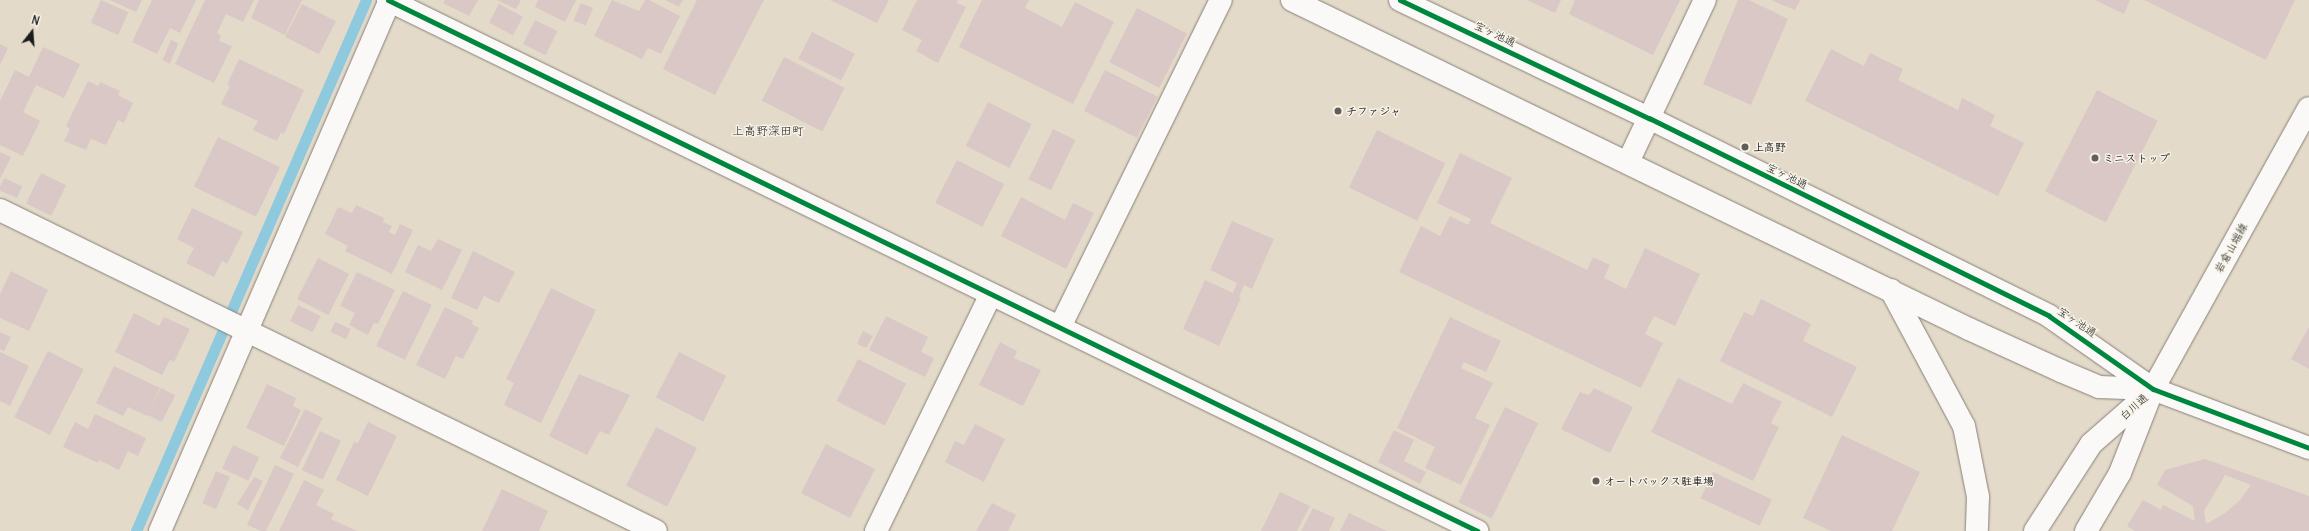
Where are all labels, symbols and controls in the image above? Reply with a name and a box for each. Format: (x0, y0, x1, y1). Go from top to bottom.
north arrow (12, 12, 52, 52)
text: N (30, 13, 41, 28)
street label: 宝ヶ池通 (1472, 19, 1518, 49)
place label: チファジャ (1346, 104, 1401, 118)
marker: チファジャ (1333, 106, 1343, 116)
district label: 上高野深田町 (732, 124, 804, 138)
place label: 上高野 (1753, 140, 1786, 154)
marker: 上高野 (1740, 142, 1750, 152)
place label: ミニストップ (2103, 151, 2169, 165)
marker: ミニストップ (2090, 153, 2100, 163)
street label: 宝ヶ池通 (1764, 160, 1810, 192)
street label: 岩倉山端線 (2212, 221, 2250, 275)
street label: 宝ヶ池通 (2055, 304, 2099, 340)
street label: 白川通 (2117, 391, 2151, 423)
place label: オートバックス駐車場 (1604, 474, 1714, 488)
marker: オートバックス駐車場 (1591, 476, 1601, 486)

